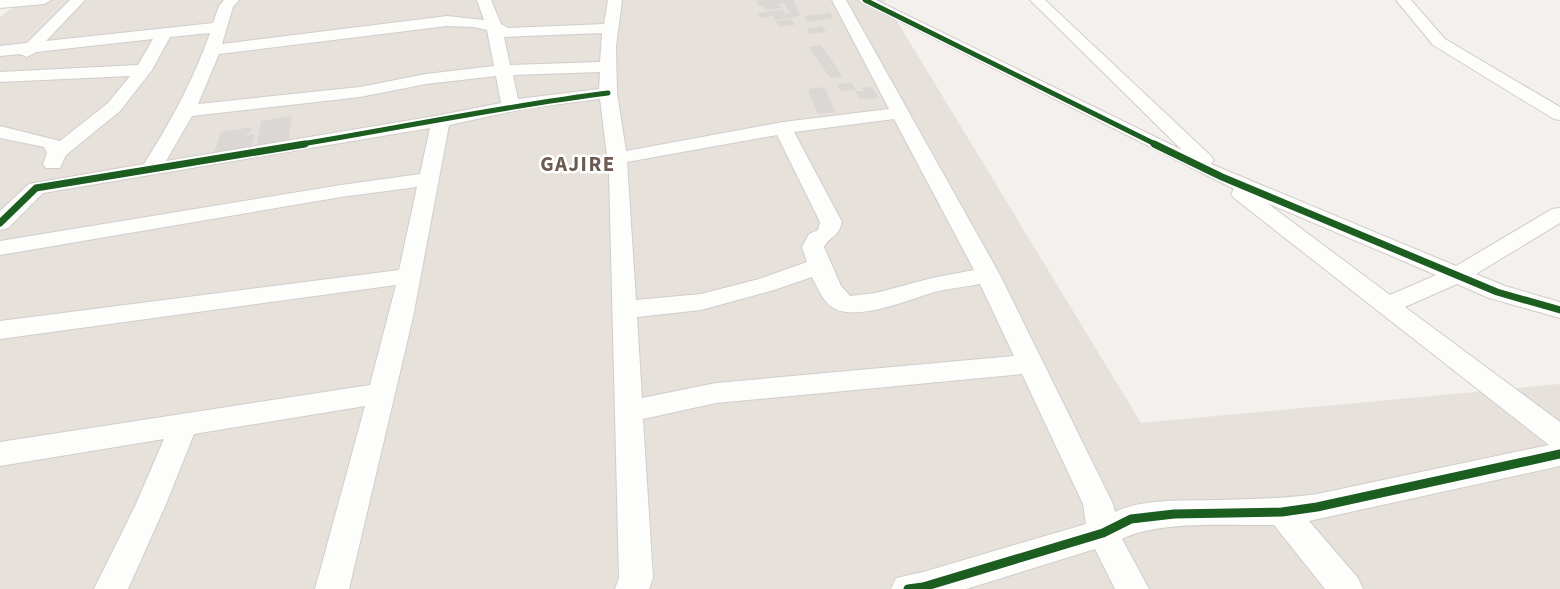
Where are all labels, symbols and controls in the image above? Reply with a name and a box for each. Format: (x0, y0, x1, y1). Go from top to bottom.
district label: GAJIRE (540, 149, 616, 179)

